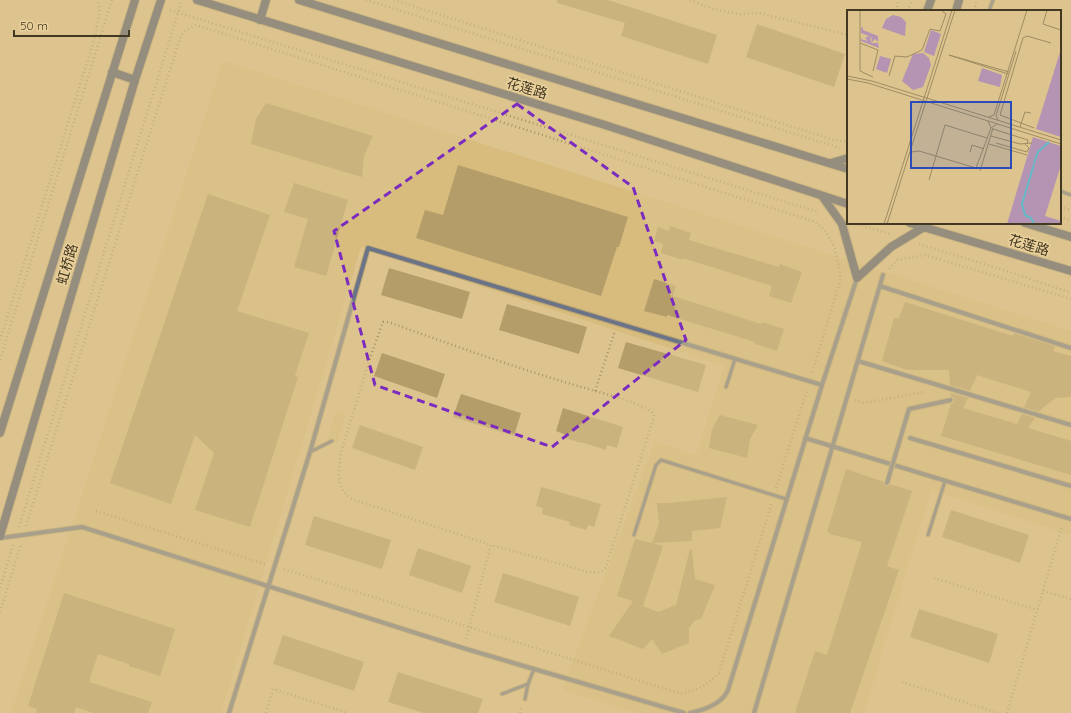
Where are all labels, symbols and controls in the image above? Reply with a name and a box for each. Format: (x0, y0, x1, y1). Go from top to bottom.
inset map (847, 10, 1061, 224)
scale bar (14, 12, 129, 38)
text: 50 m (20, 18, 48, 33)
street label: 花莲路 (504, 73, 550, 103)
street label: 花莲路 (1006, 230, 1052, 260)
street label: 虹桥路 (53, 241, 81, 287)

